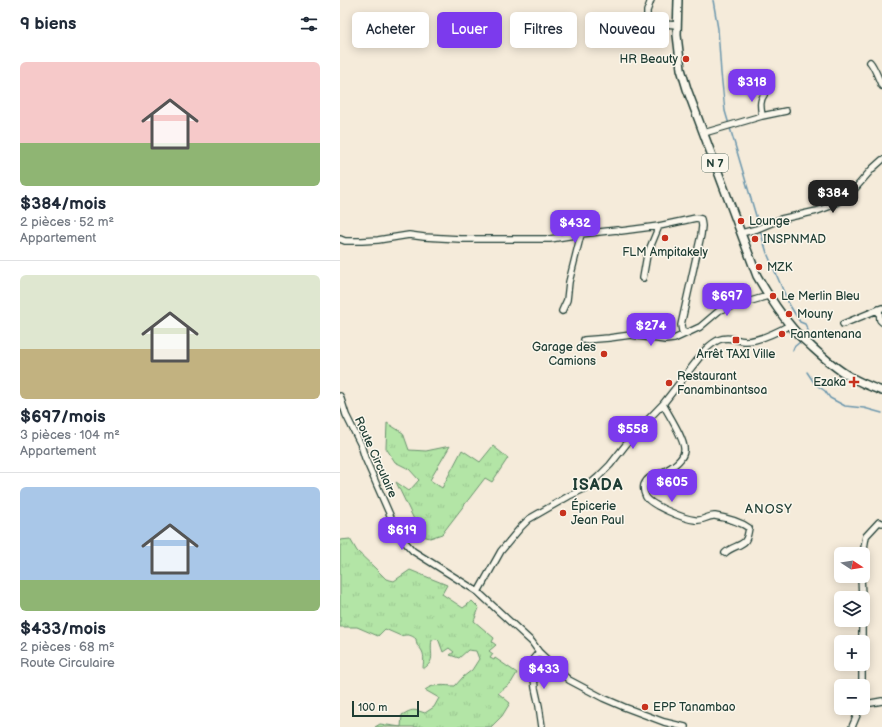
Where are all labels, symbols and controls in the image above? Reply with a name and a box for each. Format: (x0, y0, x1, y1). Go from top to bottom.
chip: Acheter (352, 12, 429, 48)
chip: Louer (437, 12, 502, 48)
chip: Filtres (510, 12, 577, 48)
chip: Nouveau (585, 12, 669, 48)
icon: filters (298, 13, 320, 35)
text: 9 biens (20, 14, 76, 34)
place label: HR Beauty (620, 52, 679, 67)
marker: HR Beauty (681, 54, 691, 64)
pin: $318 (728, 69, 776, 103)
text: $318 (737, 74, 767, 90)
icon: home (134, 88, 206, 160)
road number: N 7 (702, 154, 728, 172)
pin: $384 (809, 180, 857, 214)
text: $384 (817, 185, 849, 201)
text: $384/mois (20, 194, 106, 214)
pin: $432 (551, 210, 599, 244)
text: 2 pièces · 52 m² (20, 214, 114, 230)
place label: Lounge (749, 214, 790, 229)
text: $432 (559, 215, 591, 231)
marker: Lounge (736, 216, 746, 226)
text: Appartement (20, 230, 96, 246)
place label: INSPNMAD (763, 232, 826, 247)
marker: FLM Ampitakely (660, 233, 670, 243)
marker: INSPNMAD (750, 234, 760, 244)
place label: FLM Ampitakely (622, 245, 708, 260)
place label: MZK (767, 260, 793, 275)
marker: MZK (754, 262, 764, 272)
pin: $697 (703, 283, 751, 317)
text: $697 (711, 288, 743, 304)
place label: Le Merlin Bleu (781, 289, 860, 304)
marker: Le Merlin Bleu (768, 291, 778, 301)
icon: home (134, 301, 206, 373)
place label: Mouny (797, 307, 834, 322)
marker: Mouny (784, 309, 794, 319)
pin: $274 (627, 313, 675, 347)
text: $274 (636, 318, 666, 334)
place label: Fanantenana (790, 327, 862, 342)
marker: Fanantenana (777, 329, 787, 339)
marker: Arrêt TAXI Ville (731, 335, 741, 345)
place label: Garage des Camions (532, 340, 596, 369)
place label: Arrêt TAXI Ville (697, 347, 775, 362)
marker: Garage des Camions (599, 349, 609, 359)
place label: Restaurant Fanambinantsoa (677, 369, 767, 398)
place label: Ezaka (813, 375, 846, 390)
marker: Ezaka (849, 377, 859, 387)
marker: Restaurant Fanambinantsoa (664, 378, 674, 388)
text: $697/mois (20, 407, 106, 427)
street label: Route Circulaire (351, 414, 400, 500)
pin: $558 (609, 416, 657, 450)
text: $558 (617, 421, 649, 437)
text: 3 pièces · 104 m² (20, 427, 120, 443)
text: Appartement (20, 443, 96, 459)
pin: $605 (648, 469, 696, 503)
text: $605 (656, 474, 688, 490)
district label: ISADA (573, 476, 623, 495)
place label: Épicerie Jean Paul (571, 498, 624, 528)
district label: ANOSY (745, 501, 793, 517)
marker: Épicerie Jean Paul (558, 508, 568, 518)
icon: home (134, 513, 206, 585)
pin: $619 (378, 517, 426, 551)
text: $619 (387, 522, 417, 538)
north arrow (834, 547, 870, 583)
map controls (834, 547, 870, 715)
button: layers (834, 591, 870, 627)
text: $433/mois (20, 619, 106, 639)
button: + (834, 635, 870, 671)
text: 2 pièces · 68 m² (20, 639, 115, 655)
text: Route Circulaire (20, 655, 115, 671)
pin: $433 (520, 656, 568, 690)
text: $433 (528, 661, 560, 677)
button: − (834, 679, 870, 715)
scale bar (352, 699, 419, 718)
place label: EPP Tanambao (653, 700, 736, 715)
text: 100 m (358, 701, 387, 714)
marker: EPP Tanambao (640, 702, 650, 712)

